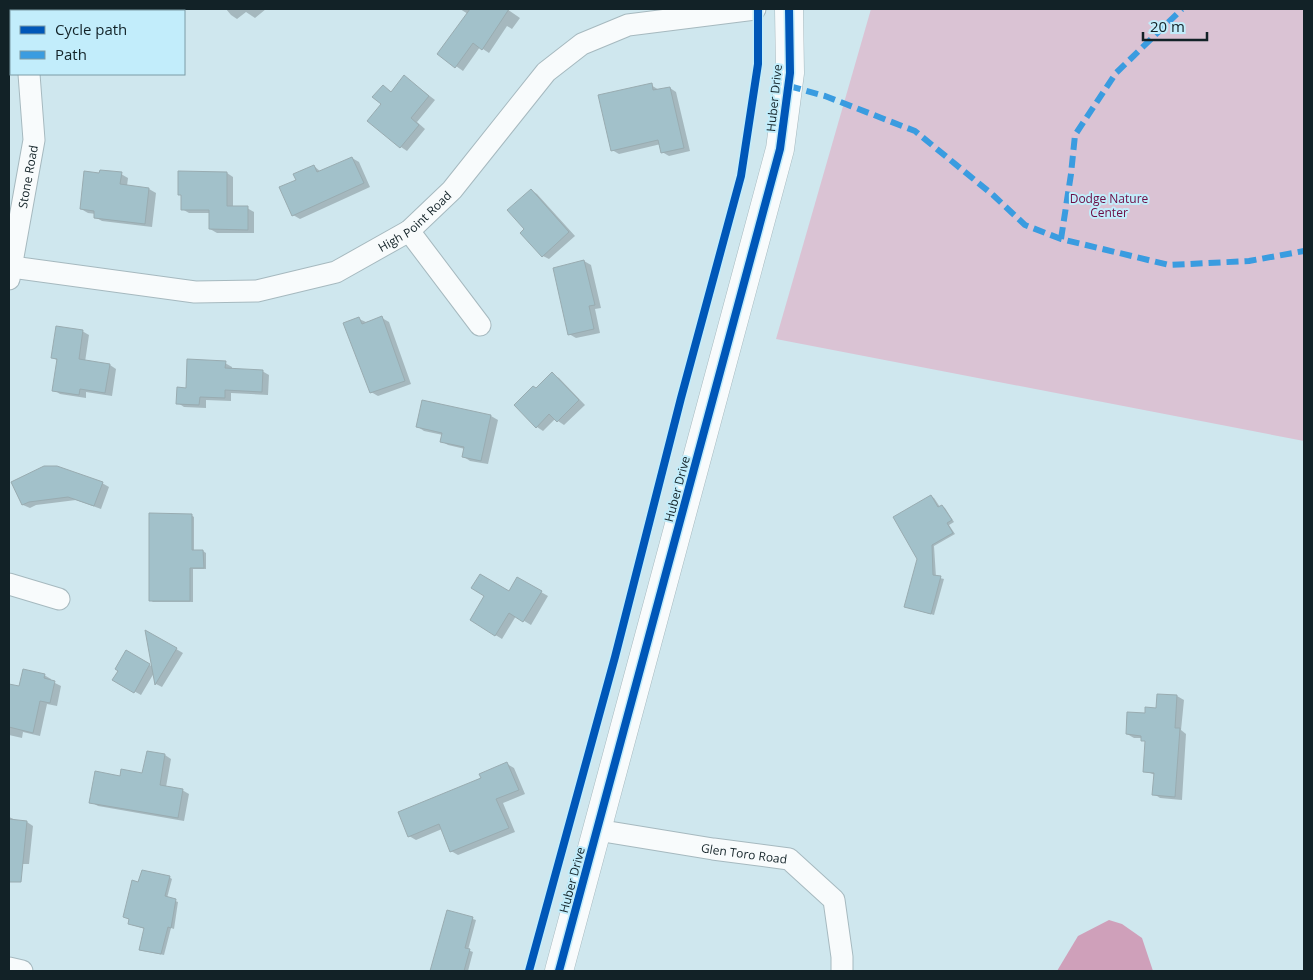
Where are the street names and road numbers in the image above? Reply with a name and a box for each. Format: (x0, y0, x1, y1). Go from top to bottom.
street label: Huber Drive (762, 63, 786, 133)
street label: Stone Road (13, 144, 41, 210)
street label: High Point Road (375, 187, 455, 255)
street label: Huber Drive (660, 454, 694, 524)
street label: Glen Toro Road (700, 839, 788, 867)
street label: Huber Drive (555, 845, 589, 915)

